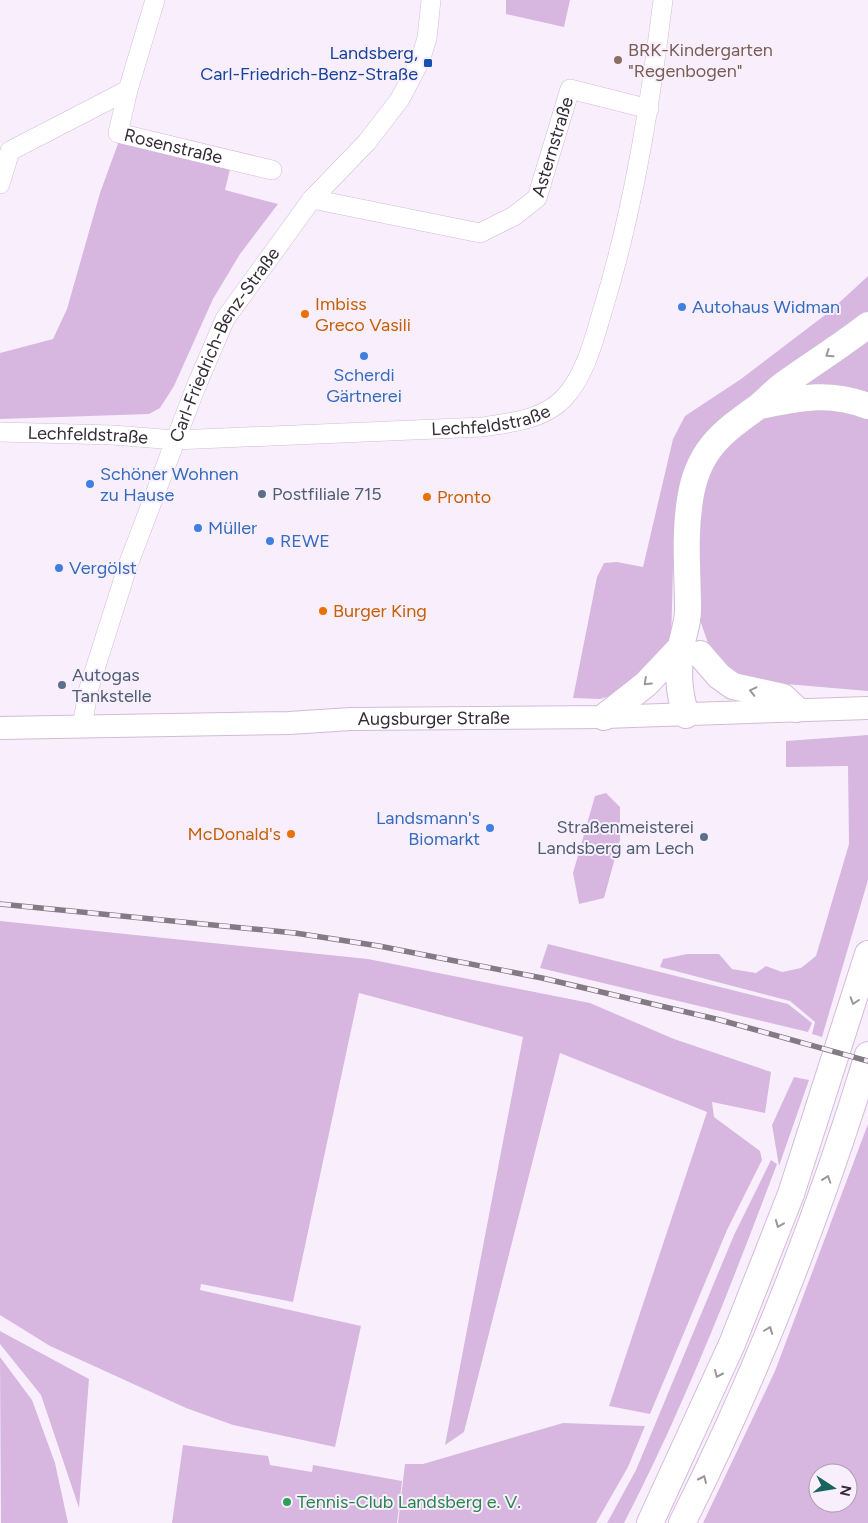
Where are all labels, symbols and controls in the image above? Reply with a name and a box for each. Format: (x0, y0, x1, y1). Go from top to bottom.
place label: BRK-Kindergarten "Regenbogen" (628, 39, 773, 82)
place label: Landsberg, Carl-Friedrich-Benz-Straße (200, 42, 418, 85)
marker: BRK-Kindergarten "Regenbogen" (612, 54, 624, 66)
marker: Landsberg, Carl-Friedrich-Benz-Straße (422, 57, 434, 69)
street label: Asternstraße (527, 94, 578, 200)
street label: Rosenstraße (122, 124, 225, 169)
street label: Carl-Friedrich-Benz-Straße (165, 243, 284, 445)
place label: Imbiss Greco Vasili (315, 293, 411, 336)
place label: Autohaus Widman (692, 296, 840, 318)
marker: Autohaus Widman (676, 301, 688, 313)
marker: Imbiss Greco Vasili (299, 308, 311, 320)
one-way arrow (825, 348, 835, 357)
marker: Scherdi Gärtnerei (358, 350, 370, 362)
place label: Scherdi Gärtnerei (326, 364, 402, 407)
street label: Lechfeldstraße (431, 400, 554, 440)
street label: Lechfeldstraße (27, 422, 149, 449)
place label: Schöner Wohnen zu Hause (100, 463, 239, 506)
marker: Schöner Wohnen zu Hause (84, 478, 96, 490)
place label: Postfiliale 715 (272, 483, 382, 505)
place label: Pronto (437, 486, 491, 508)
marker: Postfiliale 715 (256, 488, 268, 500)
marker: Pronto (421, 491, 433, 503)
place label: Müller (208, 517, 257, 539)
marker: Müller (192, 522, 204, 534)
place label: REWE (280, 530, 330, 552)
marker: REWE (264, 535, 276, 547)
place label: Vergölst (69, 557, 137, 579)
marker: Vergölst (53, 562, 65, 574)
place label: Burger King (333, 600, 427, 622)
marker: Burger King (317, 605, 329, 617)
place label: Autogas Tankstelle (72, 664, 152, 707)
one-way arrow (644, 676, 653, 685)
marker: Autogas Tankstelle (56, 679, 68, 691)
one-way arrow (749, 686, 758, 697)
street label: Augsburger Straße (358, 707, 510, 730)
place label: Landsmann's Biomarkt (376, 807, 480, 850)
place label: Straßenmeisterei Landsberg am Lech (537, 816, 694, 859)
marker: Landsmann's Biomarkt (484, 822, 496, 834)
place label: McDonald's (187, 823, 281, 845)
marker: McDonald's (285, 828, 297, 840)
marker: Straßenmeisterei Landsberg am Lech (698, 831, 710, 843)
one-way arrow (850, 996, 860, 1005)
one-way arrow (821, 1175, 831, 1183)
one-way arrow (775, 1219, 786, 1228)
one-way arrow (762, 1326, 773, 1335)
one-way arrow (714, 1369, 725, 1378)
north arrow (808, 1463, 858, 1513)
one-way arrow (696, 1475, 707, 1484)
text: N (836, 1484, 855, 1498)
place label: Tennis-Club Landsberg e. V. (297, 1491, 521, 1513)
marker: Tennis-Club Landsberg e. V. (281, 1496, 293, 1508)

